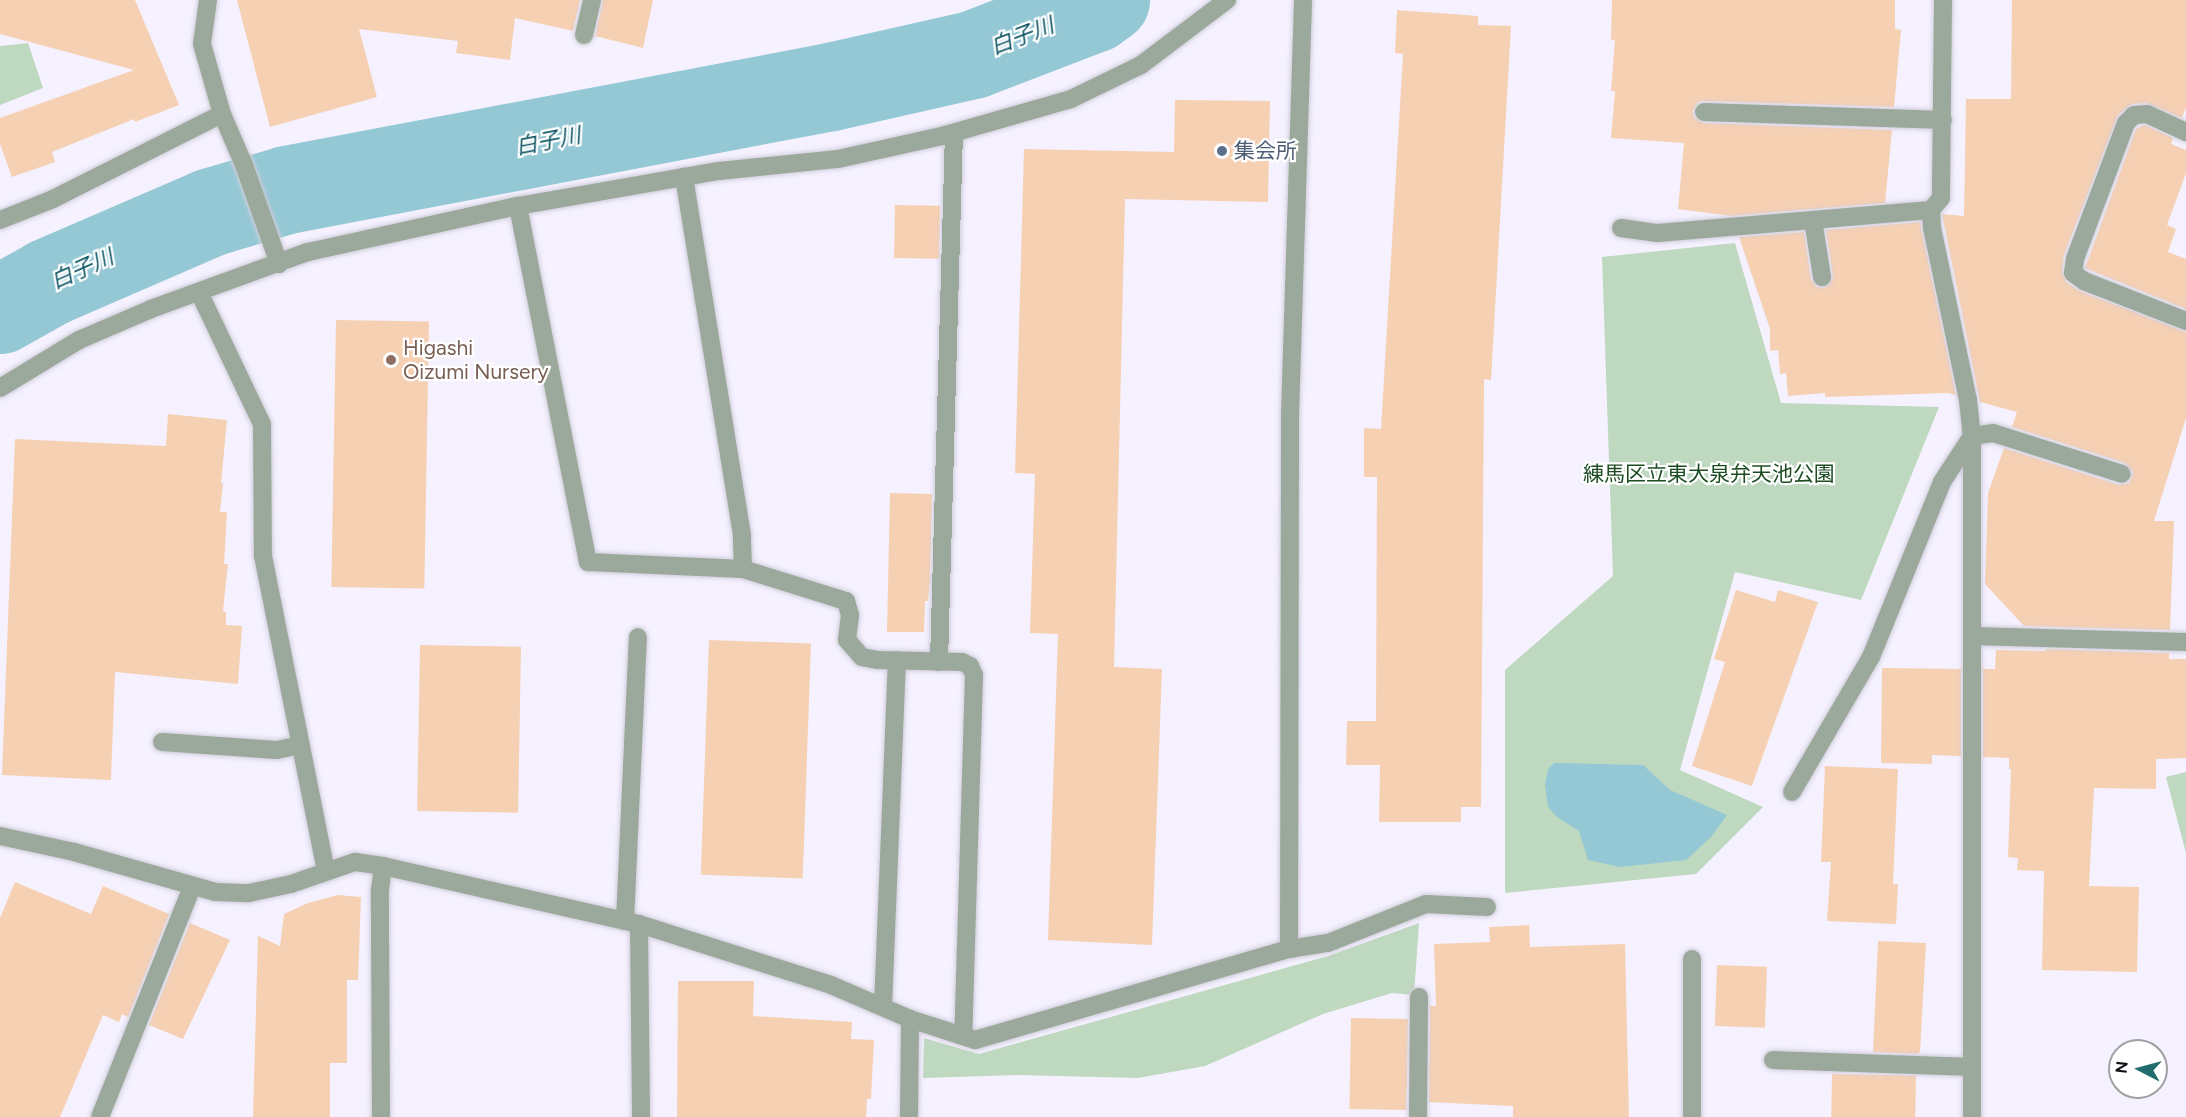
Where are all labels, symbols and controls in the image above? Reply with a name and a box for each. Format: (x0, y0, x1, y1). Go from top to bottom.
water label: 白子川 (986, 12, 1058, 60)
water label: 白子川 (513, 122, 583, 160)
place label: 集会所 (1234, 138, 1297, 164)
marker: 集会所 (1215, 144, 1229, 158)
water label: 白子川 (46, 244, 118, 294)
place label: Higashi Oizumi Nursery (403, 335, 549, 385)
marker: Higashi Oizumi Nursery (384, 353, 398, 367)
park label: 練馬区立東大泉弁天池公園 (1583, 461, 1835, 487)
north arrow (2108, 1039, 2168, 1099)
text: N (2111, 1060, 2132, 1074)

